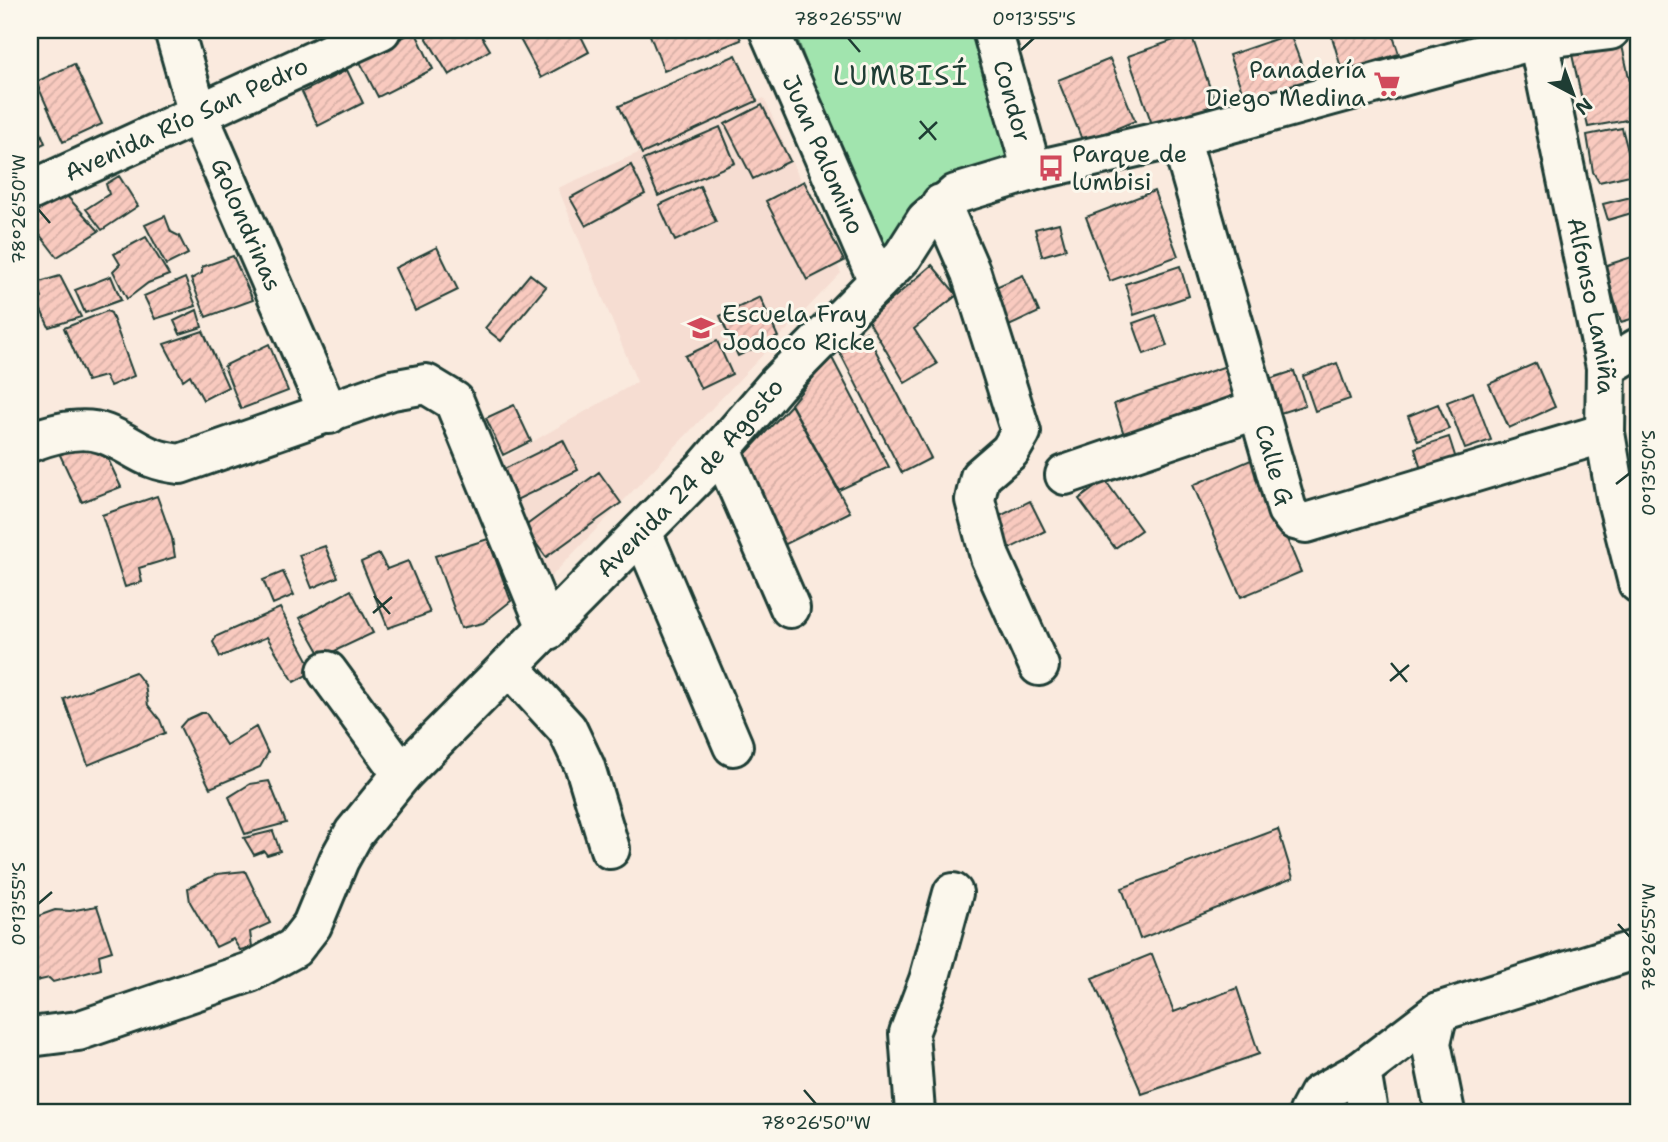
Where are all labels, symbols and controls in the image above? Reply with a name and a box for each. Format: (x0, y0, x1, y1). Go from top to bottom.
text: 78°26'55"W (794, 7, 902, 31)
text: 0°13'55"S (992, 7, 1076, 31)
street label: Avenida Río San Pedro (59, 50, 313, 189)
place label: Panadería Diego Medina (1206, 54, 1366, 114)
district label: LUMBISÍ (833, 56, 969, 94)
street label: Condor (985, 56, 1039, 146)
north arrow (1538, 60, 1608, 130)
supermarket icon: Panadería Diego Medina (1372, 69, 1402, 99)
street label: Juan Palomino (775, 70, 872, 239)
text: N (1570, 92, 1598, 121)
place label: Parque de lumbisi (1072, 138, 1187, 198)
street label: Golondrinas (203, 153, 289, 296)
bus stop icon: Parque de lumbisi (1036, 153, 1066, 183)
text: 78°26'50"W (7, 154, 31, 264)
street label: Alfonso Lamiña (1559, 215, 1622, 395)
place label: Escuela Fray Jodoco Ricke (722, 298, 876, 358)
school or university icon: Escuela Fray Jodoco Ricke (686, 313, 716, 343)
street label: Avenida 24 de Agosto (589, 372, 791, 585)
street label: Calle G (1247, 420, 1301, 509)
text: 0°13'50"S (1637, 430, 1661, 516)
text: 0°13'55"S (7, 862, 31, 946)
text: 78°26'55"W (1637, 883, 1661, 991)
text: 78°26'50"W (761, 1111, 871, 1135)

